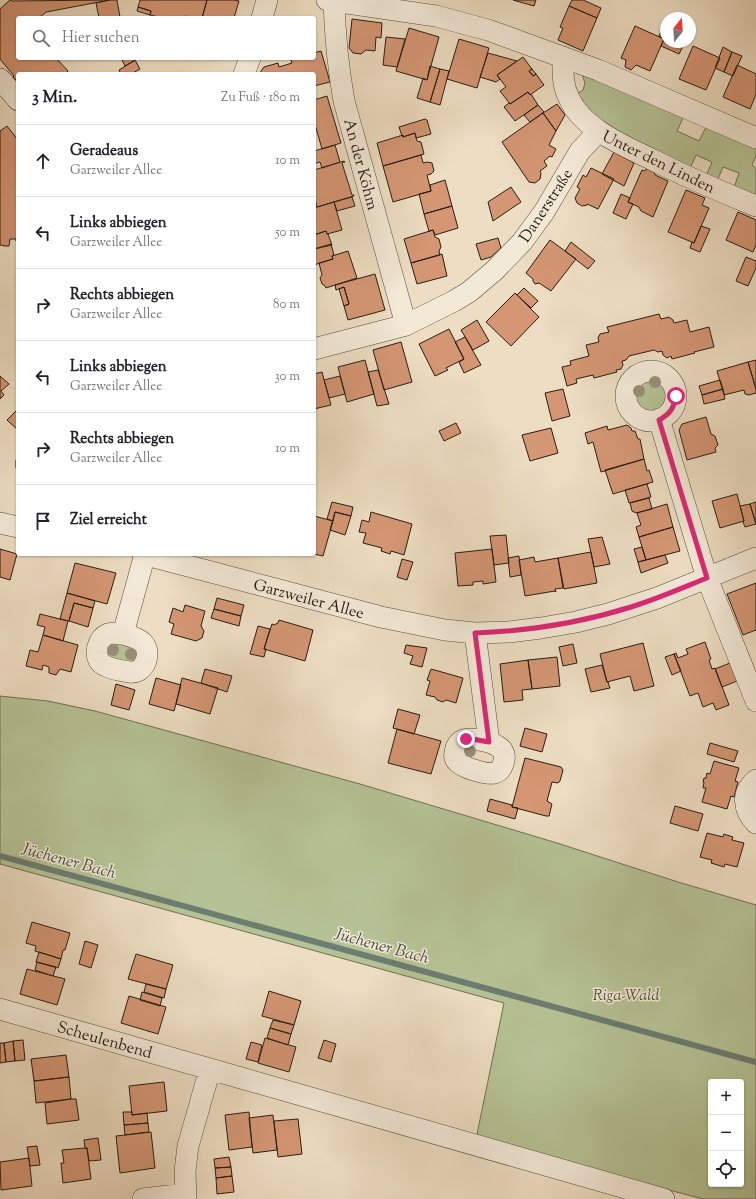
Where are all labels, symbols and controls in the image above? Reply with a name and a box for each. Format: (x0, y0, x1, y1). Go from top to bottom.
north arrow (660, 12, 696, 48)
search box (16, 16, 316, 60)
icon: search (30, 27, 52, 49)
text: Hier suchen (62, 28, 140, 49)
text: 3 Min. (32, 86, 77, 110)
text: Zu Fuß · 180 m (221, 89, 300, 107)
street label: An der Köhm (336, 116, 383, 213)
street label: Unter den Linden (598, 126, 719, 201)
text: Geradeaus (70, 141, 138, 162)
icon: ahead (32, 150, 54, 172)
text: 10 m (275, 152, 300, 170)
text: Garzweiler Allee (70, 162, 162, 180)
street label: Danerstraße (515, 165, 580, 248)
text: Links abbiegen (70, 213, 167, 234)
icon: left (32, 222, 54, 244)
text: 50 m (275, 224, 300, 242)
text: Garzweiler Allee (70, 234, 162, 252)
text: Rechts abbiegen (70, 285, 174, 306)
icon: right (32, 294, 54, 316)
text: 80 m (273, 296, 300, 314)
text: Garzweiler Allee (70, 306, 162, 324)
text: Links abbiegen (70, 357, 167, 378)
icon: left (32, 366, 54, 388)
text: 30 m (274, 368, 300, 386)
text: Garzweiler Allee (70, 378, 162, 396)
route start (667, 387, 685, 405)
text: Rechts abbiegen (70, 429, 174, 450)
icon: right (32, 438, 54, 460)
text: 10 m (275, 440, 300, 458)
text: Garzweiler Allee (70, 450, 162, 468)
icon: arrive (32, 510, 54, 532)
text: Ziel erreicht (70, 510, 147, 531)
street label: Garzweiler Allee (250, 575, 366, 626)
route end (457, 730, 475, 748)
water label: Jüchener Bach (18, 838, 119, 886)
water label: Jüchener Bach (331, 923, 432, 971)
park label: Riga-Wald (593, 985, 659, 1008)
street label: Scheulenbend (54, 1017, 155, 1066)
map controls (708, 1079, 744, 1187)
button: + (708, 1079, 744, 1115)
button: − (708, 1115, 744, 1151)
button: locate (708, 1151, 744, 1187)

